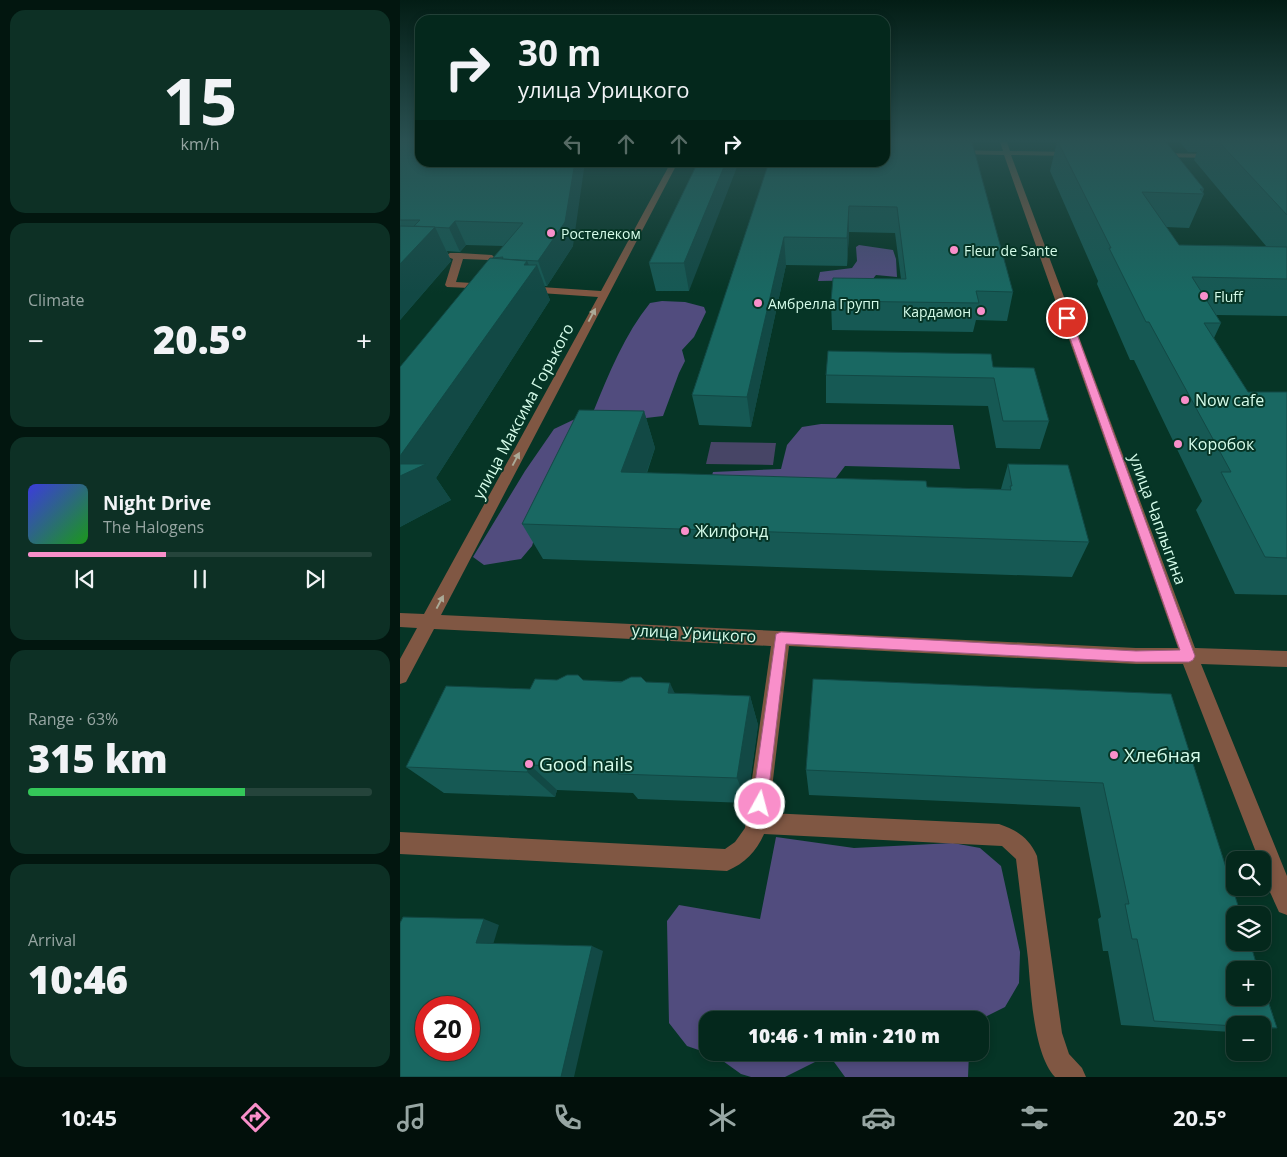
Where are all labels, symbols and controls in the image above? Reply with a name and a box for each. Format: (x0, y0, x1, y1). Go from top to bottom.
text: 30 m (518, 29, 601, 76)
icon: right (435, 35, 500, 100)
text: 15 (163, 56, 237, 144)
text: улица Урицкого (518, 74, 689, 104)
icon: left (559, 130, 587, 158)
icon: ahead (612, 130, 640, 158)
icon: ahead (665, 130, 693, 158)
icon: right (718, 130, 746, 158)
text: km/h (181, 133, 219, 155)
place label: Ростелеком (561, 224, 641, 243)
marker: Ростелеком (545, 227, 557, 239)
place label: Fleur de Sante (964, 241, 1058, 260)
marker: Fleur de Sante (948, 244, 960, 256)
place label: Fluff (1214, 287, 1244, 306)
text: Climate (28, 289, 85, 311)
marker: Fluff (1198, 290, 1210, 302)
place label: Амбрелла Групп (768, 294, 880, 313)
marker: Амбрелла Групп (752, 297, 764, 309)
pin (1046, 297, 1088, 339)
place label: Кардамон (903, 302, 971, 321)
icon: arrive (1053, 304, 1081, 332)
marker: Кардамон (975, 305, 987, 317)
one-way arrow (588, 309, 597, 322)
text: 20.5° (153, 313, 247, 365)
street label: улица Максима Горького (467, 319, 579, 503)
text: − (28, 321, 44, 359)
text: + (356, 321, 372, 359)
place label: Now cafe (1195, 389, 1264, 411)
marker: Now cafe (1179, 394, 1191, 406)
place label: Коробок (1188, 433, 1255, 455)
marker: Коробок (1172, 438, 1184, 450)
street label: улица Чаплыгина (1124, 450, 1192, 588)
one-way arrow (512, 451, 520, 466)
text: Night Drive (103, 490, 211, 516)
text: The Halogens (103, 516, 204, 538)
place label: Жилфонд (695, 520, 768, 542)
marker: Жилфонд (679, 525, 691, 537)
icon: previous (71, 565, 99, 593)
icon: pause (186, 565, 214, 593)
icon: next (301, 565, 329, 593)
one-way arrow (436, 595, 444, 609)
street label: улица Урицкого (631, 619, 757, 647)
text: Range · 63% (28, 708, 118, 730)
text: 315 km (28, 732, 168, 784)
place label: Хлебная (1124, 742, 1201, 768)
marker: Хлебная (1108, 749, 1120, 761)
place label: Good nails (539, 751, 633, 777)
marker: Good nails (523, 758, 535, 770)
position arrow (733, 777, 785, 829)
map controls (1226, 851, 1271, 1061)
button: search (1226, 851, 1271, 896)
button: layers (1226, 906, 1271, 951)
text: Arrival (28, 929, 76, 951)
text: 10:46 (28, 953, 128, 1005)
button: + (1226, 961, 1271, 1006)
speed limit sign: 20 (415, 996, 480, 1061)
button: − (1226, 1016, 1271, 1061)
text: 10:46 · 1 min · 210 m (748, 1023, 940, 1049)
icon: directions (238, 1100, 273, 1135)
icon: music (394, 1100, 429, 1135)
icon: phone (550, 1100, 585, 1135)
icon: climate (705, 1100, 740, 1135)
icon: car (861, 1100, 896, 1135)
icon: filters (1017, 1100, 1052, 1135)
text: 10:45 (60, 1102, 117, 1132)
text: 20.5° (1173, 1102, 1226, 1132)

